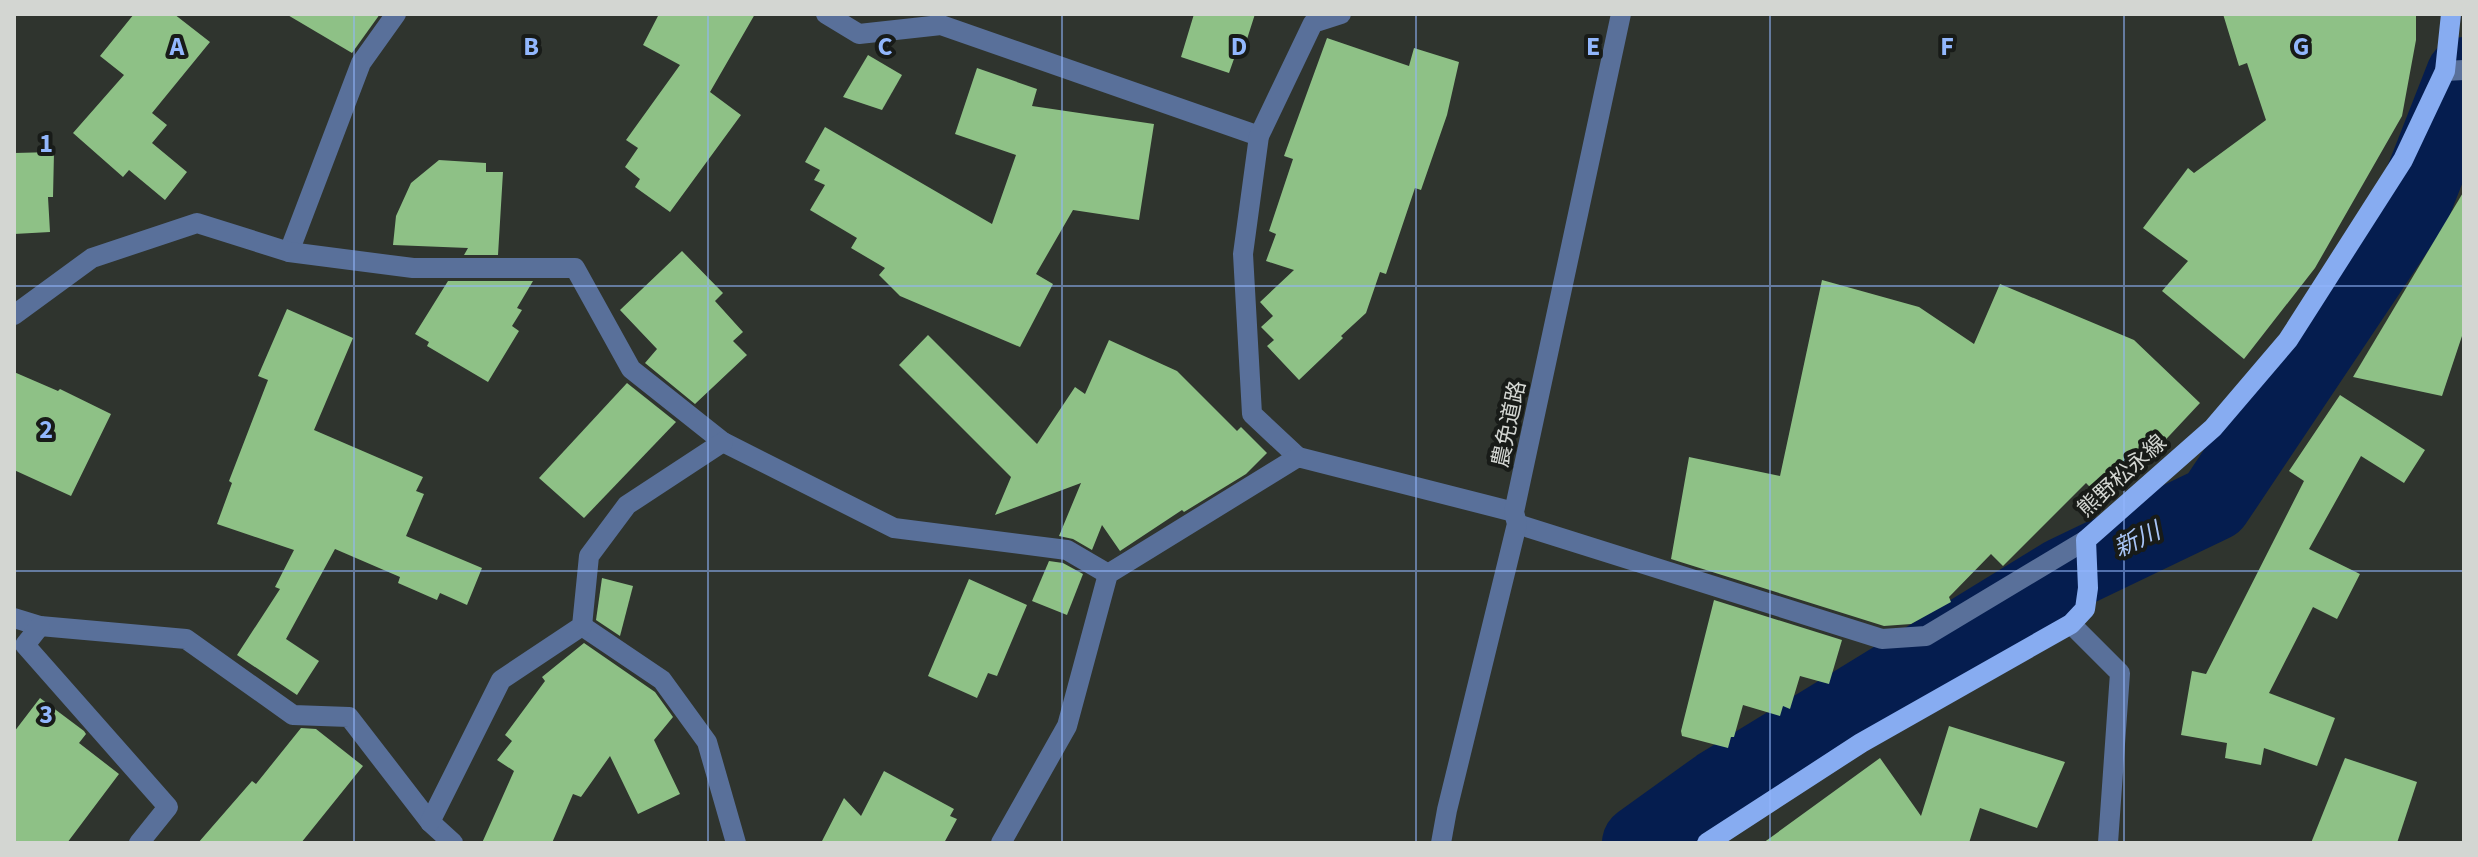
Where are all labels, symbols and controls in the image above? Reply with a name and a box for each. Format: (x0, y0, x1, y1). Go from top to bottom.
text: A (169, 28, 186, 65)
text: B (523, 28, 539, 65)
text: C (877, 28, 893, 65)
text: D (1231, 28, 1247, 65)
text: E (1586, 28, 1600, 65)
text: F (1940, 28, 1954, 65)
text: G (2293, 28, 2309, 65)
text: 1 (39, 125, 53, 162)
street label: 農免道路 (1484, 378, 1534, 470)
text: 2 (39, 411, 53, 448)
street label: 熊野松永線 (2070, 427, 2174, 525)
water label: 新川 (2108, 513, 2169, 566)
text: 3 (39, 696, 53, 733)

